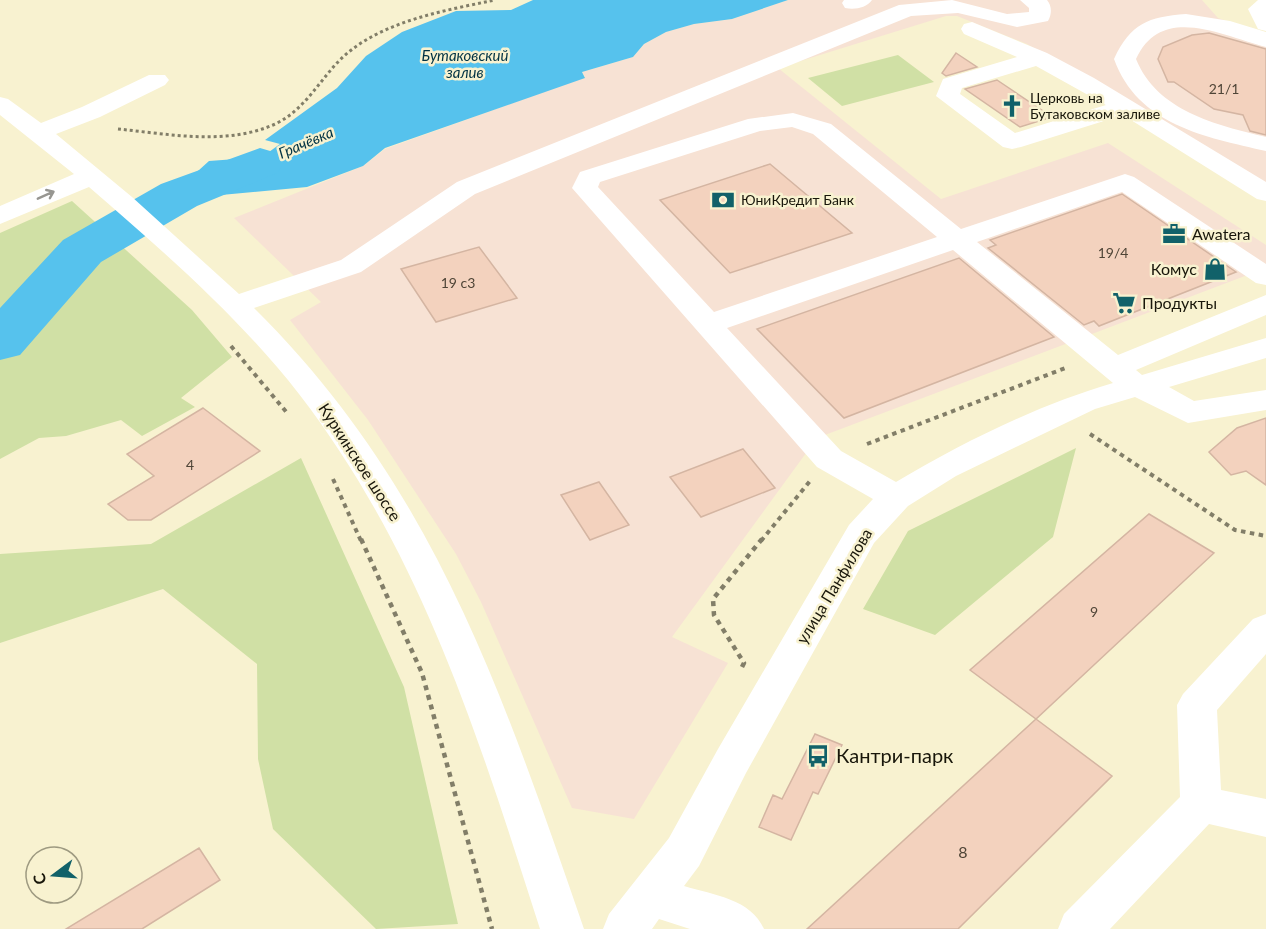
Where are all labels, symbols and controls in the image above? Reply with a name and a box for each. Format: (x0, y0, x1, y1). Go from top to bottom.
water label: Бутаковский залив (422, 46, 508, 81)
house number: 21/1 (1209, 80, 1239, 97)
place label: Церковь на Бутаковском заливе (1030, 89, 1160, 122)
church icon: Церковь на Бутаковском заливе (999, 93, 1025, 119)
water label: Грачёвка (276, 122, 336, 162)
bank icon: ЮниКредит Банк (710, 187, 736, 213)
one-way arrow (37, 189, 55, 200)
place label: ЮниКредит Банк (741, 191, 855, 208)
office icon: Awatera (1161, 221, 1187, 247)
place label: Awatera (1192, 224, 1250, 243)
house number: 19/4 (1098, 244, 1128, 261)
shop icon: Комус (1202, 256, 1228, 282)
place label: Комус (1151, 259, 1197, 278)
house number: 19 с3 (441, 274, 475, 291)
supermarket icon: Продукты (1111, 290, 1137, 316)
place label: Продукты (1142, 293, 1217, 312)
street label: Куркинское шоссе (315, 399, 406, 524)
house number: 4 (186, 456, 194, 473)
street label: улица Панфилова (792, 525, 875, 647)
house number: 9 (1090, 603, 1098, 620)
bus stop icon: Кантри-парк (805, 743, 831, 769)
place label: Кантри-парк (836, 743, 954, 767)
house number: 8 (958, 842, 968, 861)
north arrow (24, 845, 84, 905)
text: С (28, 871, 50, 887)

